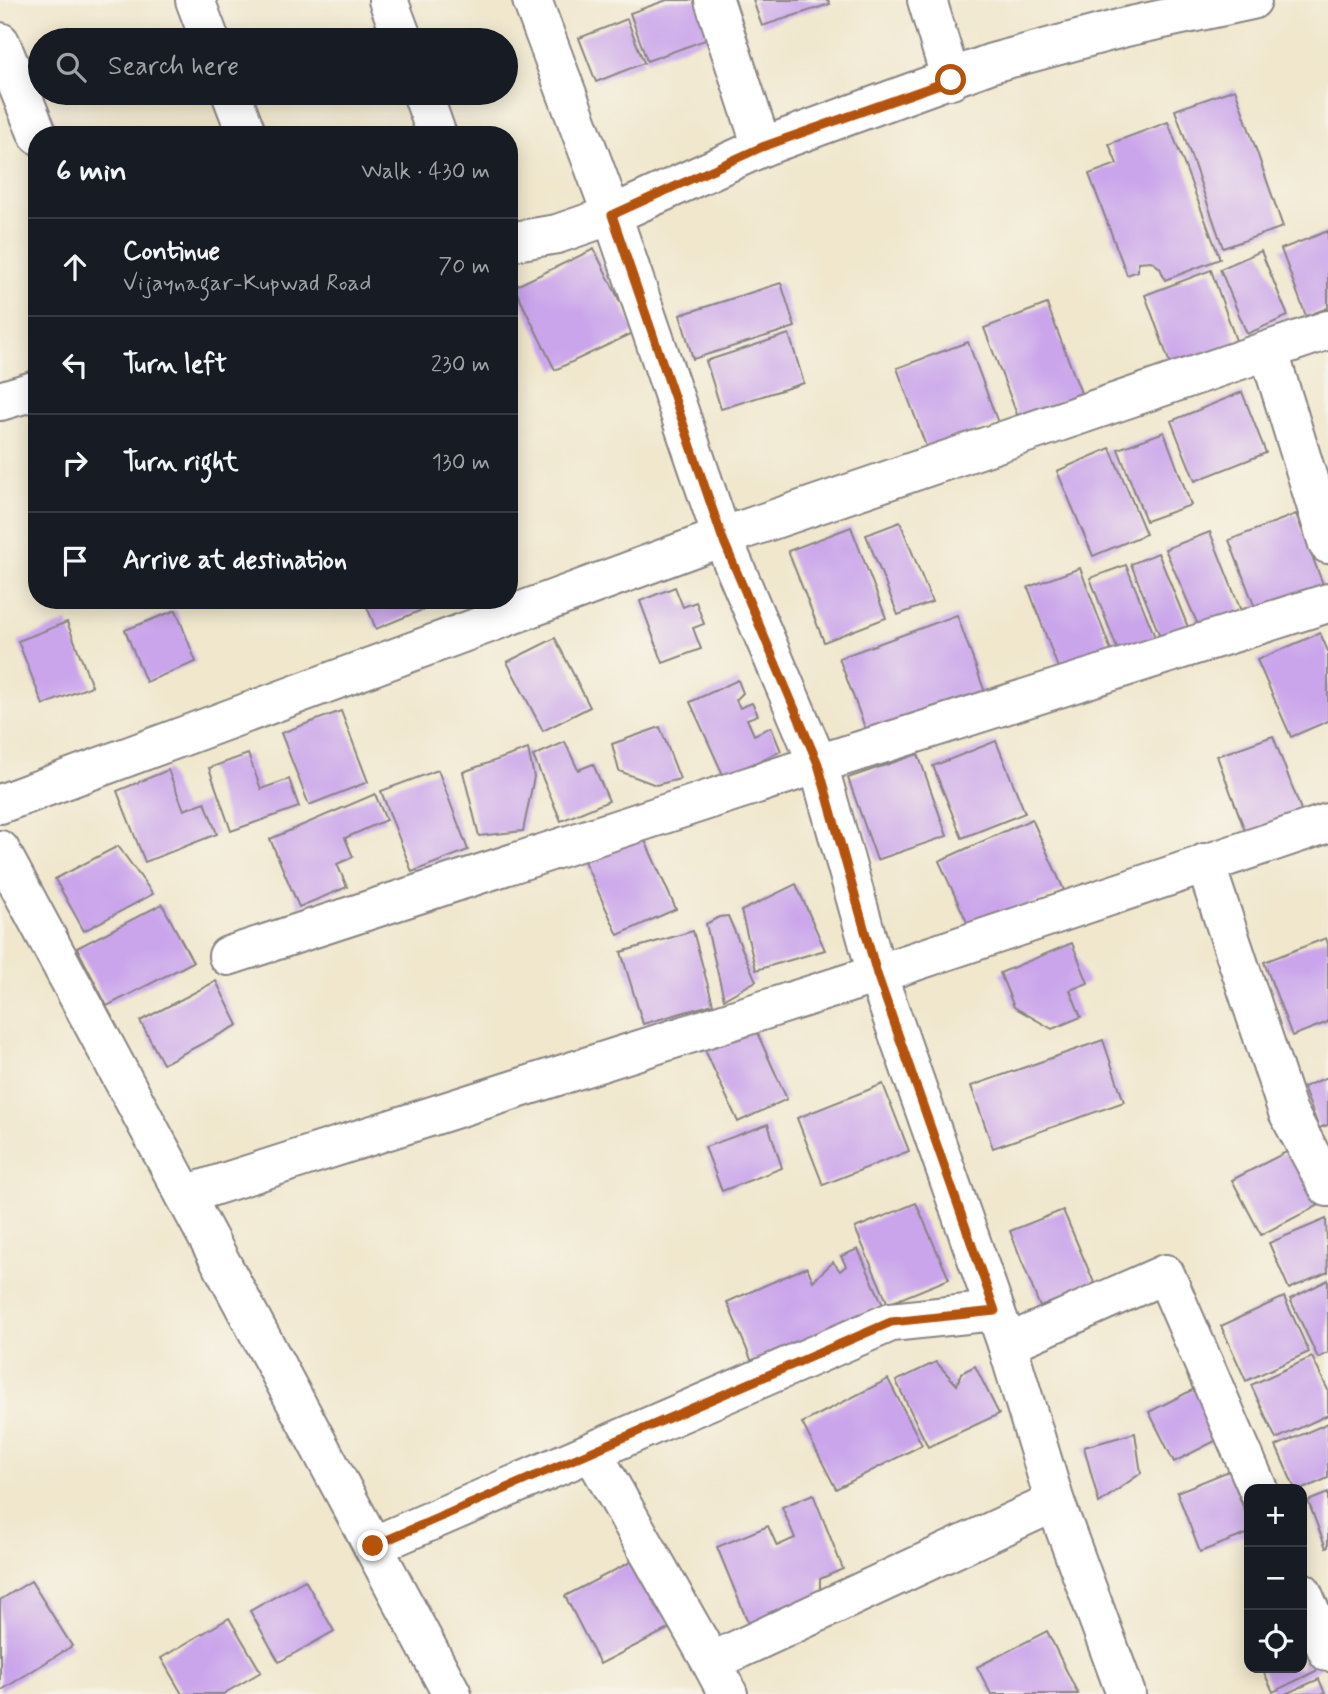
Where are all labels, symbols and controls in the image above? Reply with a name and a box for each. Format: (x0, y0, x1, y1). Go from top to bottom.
search box (28, 28, 518, 105)
icon: search (52, 48, 90, 86)
text: Search here (108, 50, 239, 84)
route start (935, 64, 966, 95)
text: 6 min (56, 152, 127, 191)
text: Walk · 430 m (361, 157, 490, 187)
text: Continue (123, 235, 220, 269)
icon: ahead (56, 248, 94, 286)
text: 70 m (438, 252, 490, 282)
text: Vijaynagar-Kupwad Road (123, 269, 371, 299)
icon: left (56, 346, 94, 384)
text: Turn left (123, 348, 227, 382)
text: 230 m (431, 350, 490, 380)
icon: right (56, 444, 94, 482)
text: Turn right (123, 446, 239, 480)
text: 130 m (432, 448, 490, 478)
icon: arrive (56, 542, 94, 580)
text: Arrive at destination (123, 544, 347, 578)
map controls (1244, 1484, 1307, 1673)
button: + (1244, 1484, 1307, 1547)
route end (357, 1530, 388, 1561)
button: − (1244, 1547, 1307, 1610)
button: locate (1244, 1610, 1307, 1673)

